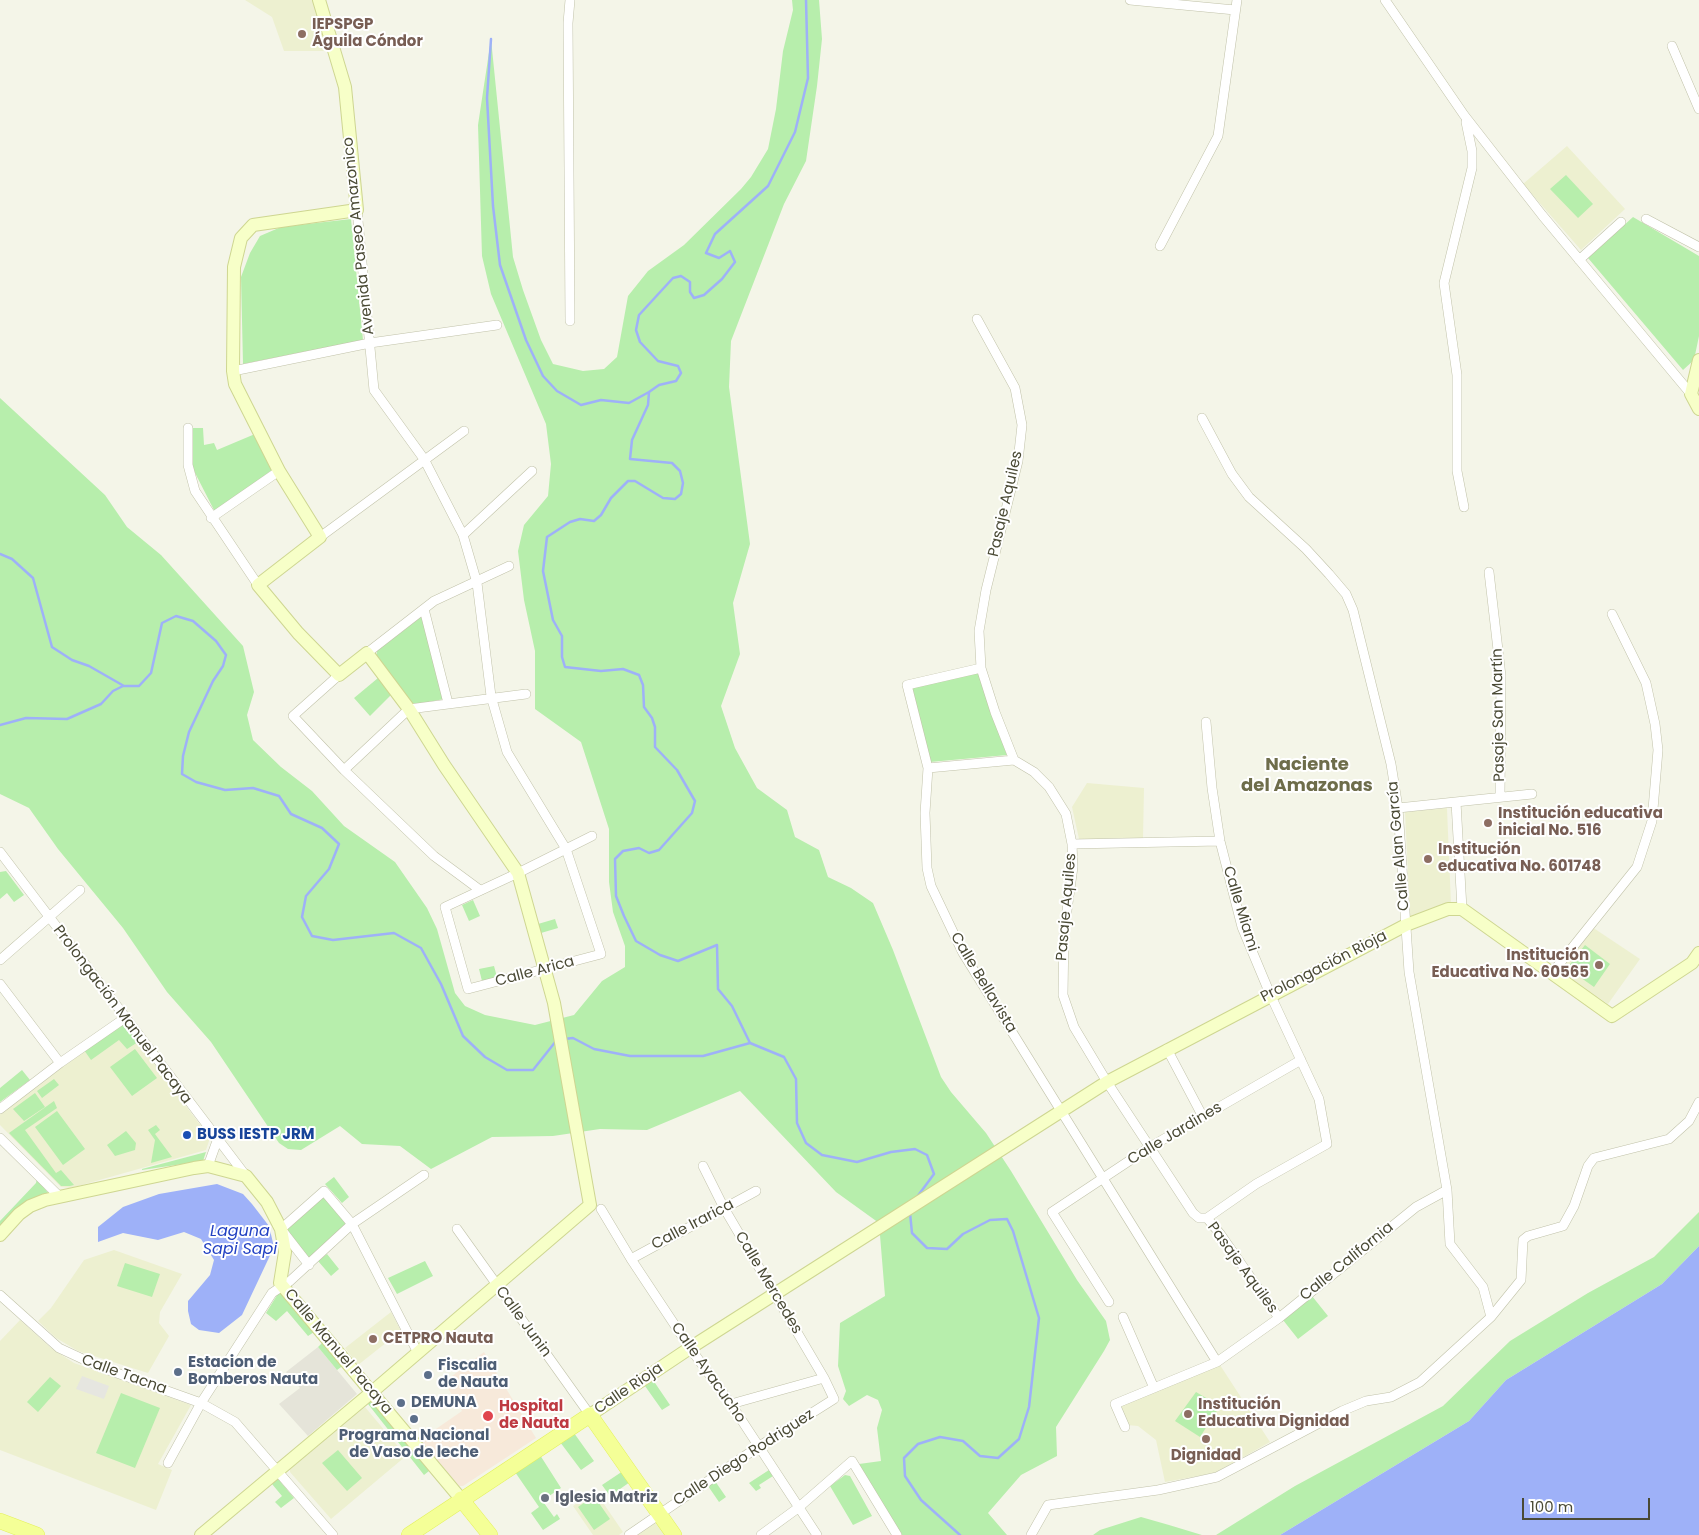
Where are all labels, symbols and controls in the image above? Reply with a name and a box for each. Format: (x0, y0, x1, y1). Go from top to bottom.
place label: IEPSPGP Águila Cóndor (312, 16, 423, 51)
marker: IEPSPGP Águila Cóndor (296, 28, 308, 40)
street label: Avenida Paseo Amazonico (340, 136, 378, 336)
street label: Pasaje Aquiles (985, 449, 1027, 559)
street label: Pasaje San Martín (1489, 648, 1509, 782)
district label: Naciente del Amazonas (1241, 754, 1373, 796)
street label: Calle Alan García (1384, 780, 1414, 912)
place label: Institución educativa inicial No. 516 (1498, 805, 1663, 840)
marker: Institución educativa inicial No. 516 (1482, 817, 1494, 829)
place label: Institución educativa No. 601748 (1438, 841, 1601, 876)
street label: Pasaje Aquiles (1053, 852, 1081, 962)
marker: Institución educativa No. 601748 (1422, 853, 1434, 865)
street label: Calle Miami (1218, 864, 1262, 954)
street label: Prolongación Manuel Pacaya (49, 922, 195, 1108)
street label: Prolongación Rioja (1258, 927, 1390, 1007)
street label: Calle Bellavista (946, 930, 1020, 1036)
place label: Institución Educativa No. 60565 (1431, 947, 1589, 982)
street label: Calle Arica (494, 953, 576, 991)
marker: Institución Educativa No. 60565 (1593, 959, 1605, 971)
street label: Calle Jardines (1125, 1099, 1225, 1169)
place label: BUSS IESTP JRM (197, 1126, 314, 1144)
marker: BUSS IESTP JRM (181, 1129, 193, 1141)
street label: Calle Irarica (649, 1196, 737, 1254)
street label: Pasaje Aquiles (1203, 1219, 1281, 1317)
street label: Calle California (1297, 1219, 1397, 1305)
water label: Laguna Sapi Sapi (203, 1222, 277, 1260)
street label: Calle Mercedes (730, 1229, 806, 1337)
street label: Calle Junin (491, 1283, 555, 1361)
street label: Calle Manuel Pacaya (280, 1286, 396, 1418)
street label: Calle Ayacucho (667, 1319, 749, 1427)
place label: CETPRO Nauta (383, 1330, 493, 1348)
marker: CETPRO Nauta (367, 1333, 379, 1345)
street label: Calle Tacna (79, 1351, 169, 1399)
place label: Estacion de Bomberos Nauta (188, 1354, 318, 1389)
place label: Fiscalia de Nauta (438, 1357, 508, 1392)
street label: Calle Rioja (591, 1360, 667, 1418)
marker: Estacion de Bomberos Nauta (172, 1366, 184, 1378)
marker: Fiscalia de Nauta (422, 1369, 434, 1381)
place label: DEMUNA (411, 1394, 477, 1412)
place label: Institución Educativa Dignidad (1198, 1396, 1350, 1431)
marker: DEMUNA (395, 1397, 407, 1409)
place label: Hospital de Nauta (499, 1398, 569, 1433)
street label: Calle Diego Rodriguez (670, 1406, 818, 1510)
marker: Institución Educativa Dignidad (1182, 1408, 1194, 1420)
marker: Hospital de Nauta (481, 1409, 495, 1423)
marker: Programa Nacional de Vaso de leche (408, 1413, 420, 1425)
place label: Programa Nacional de Vaso de leche (339, 1427, 489, 1462)
marker: Dignidad (1200, 1433, 1212, 1445)
place label: Dignidad (1171, 1447, 1241, 1465)
scale bar (1524, 1488, 1652, 1520)
place label: Iglesia Matriz (555, 1489, 658, 1507)
marker: Iglesia Matriz (539, 1492, 551, 1504)
text: 100 m (1530, 1496, 1573, 1517)

